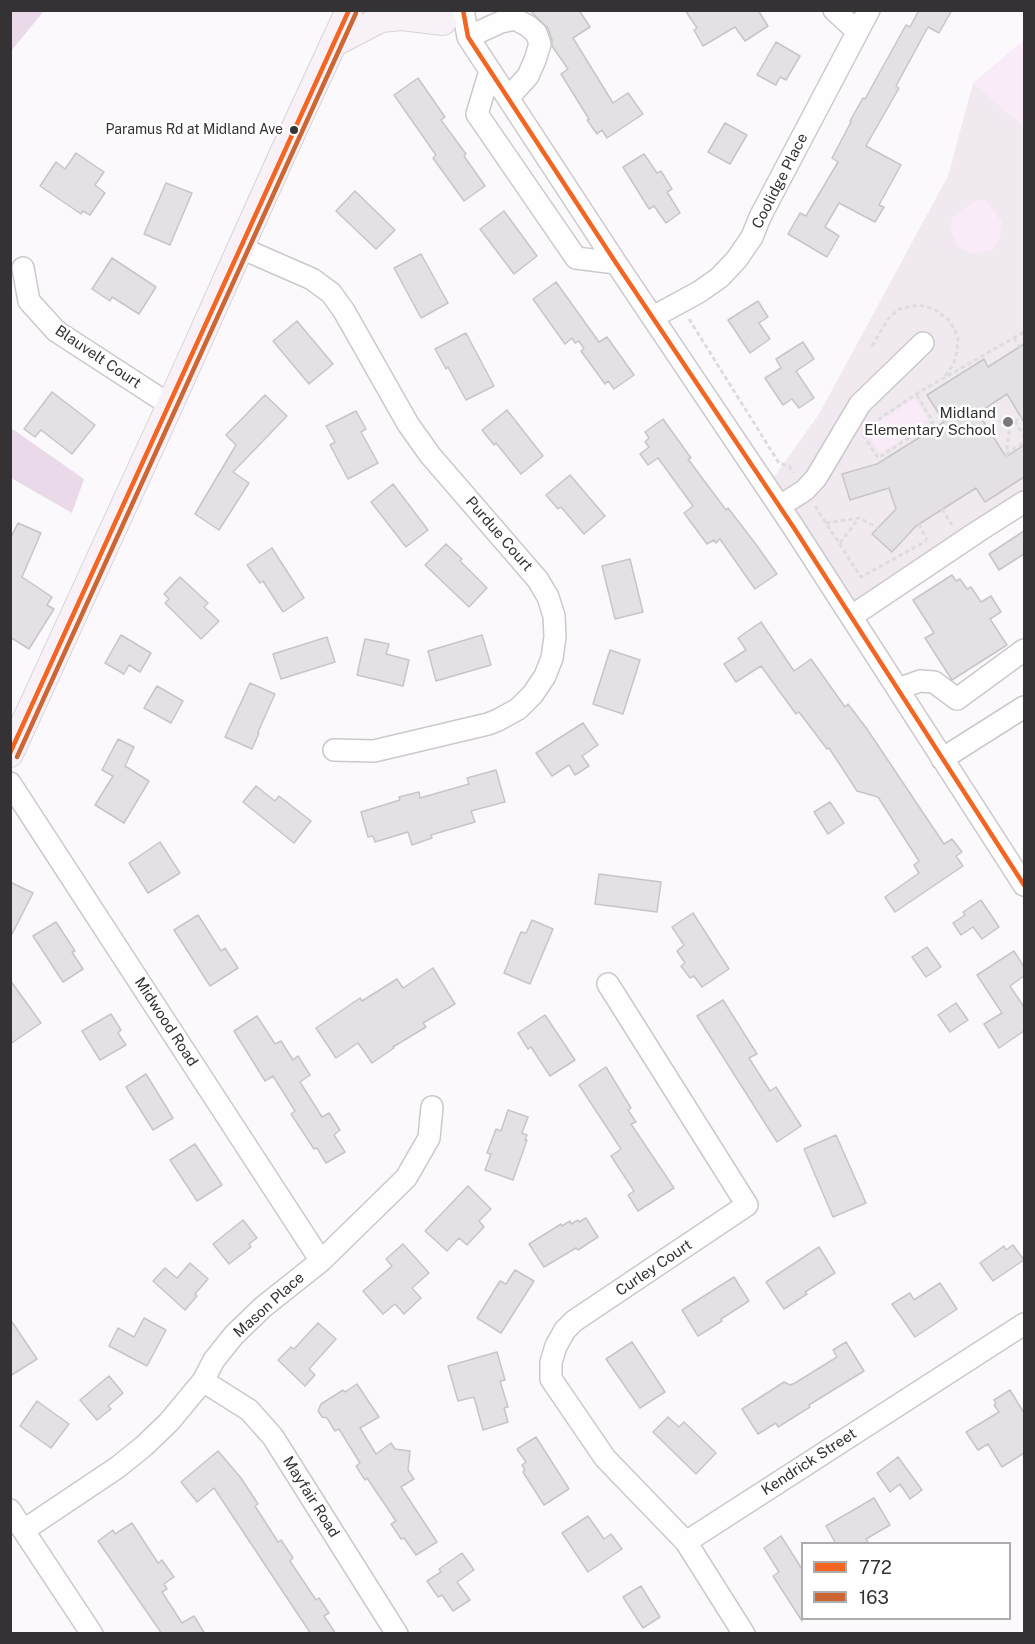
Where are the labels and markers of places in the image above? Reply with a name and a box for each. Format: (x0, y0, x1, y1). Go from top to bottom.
place label: Paramus Rd at Midland Ave (106, 122, 283, 138)
marker: Paramus Rd at Midland Ave (288, 124, 300, 136)
place label: Midland Elementary School (864, 404, 996, 439)
marker: Midland Elementary School (1001, 415, 1015, 429)

